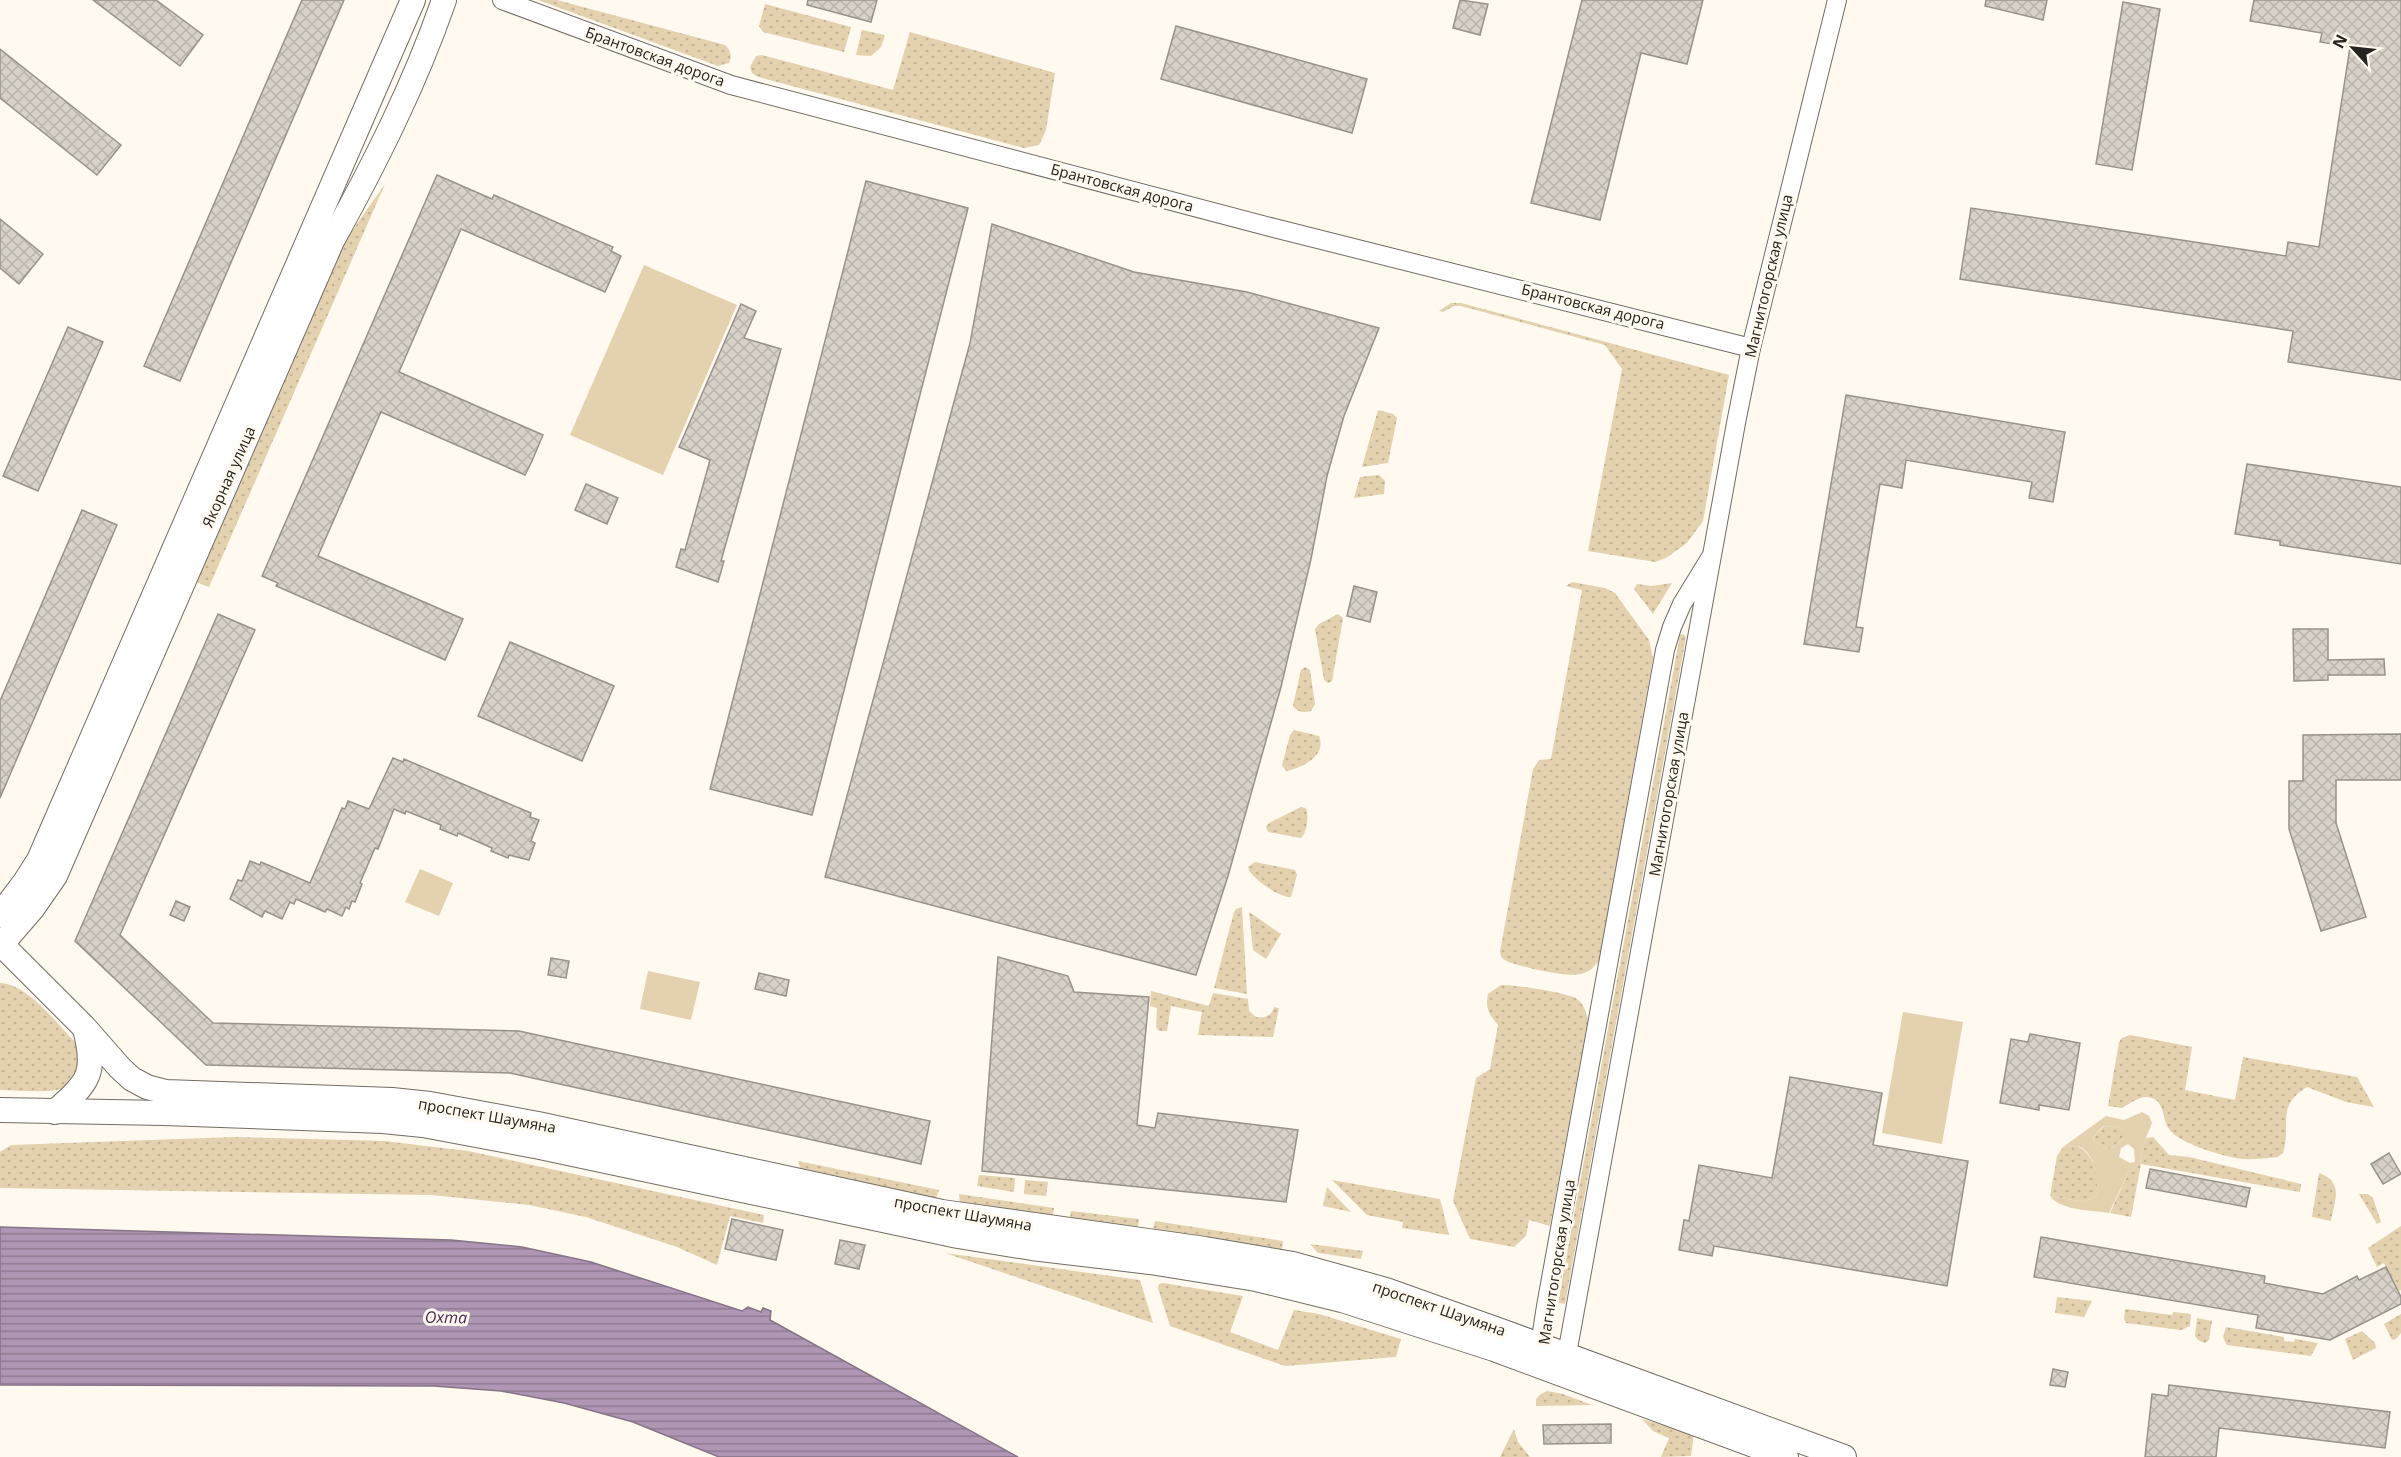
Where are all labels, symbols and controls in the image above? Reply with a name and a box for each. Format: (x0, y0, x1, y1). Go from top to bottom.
north arrow (2323, 18, 2383, 78)
street label: Брантовская дорога (583, 22, 728, 91)
text: N (2327, 30, 2352, 52)
street label: Брантовская дорога (1049, 158, 1196, 216)
street label: Магнитогорская улица (1740, 192, 1797, 359)
street label: Брантовская дорога (1520, 279, 1667, 334)
street label: Якорная улица (197, 423, 259, 530)
street label: Магнитогорская улица (1644, 710, 1692, 878)
street label: проспект Шаумяна (417, 1093, 558, 1137)
street label: Магнитогорская улица (1533, 1178, 1579, 1346)
street label: проспект Шаумяна (893, 1191, 1034, 1235)
street label: проспект Шаумяна (1370, 1276, 1509, 1340)
water label: Охта (425, 1306, 467, 1328)

